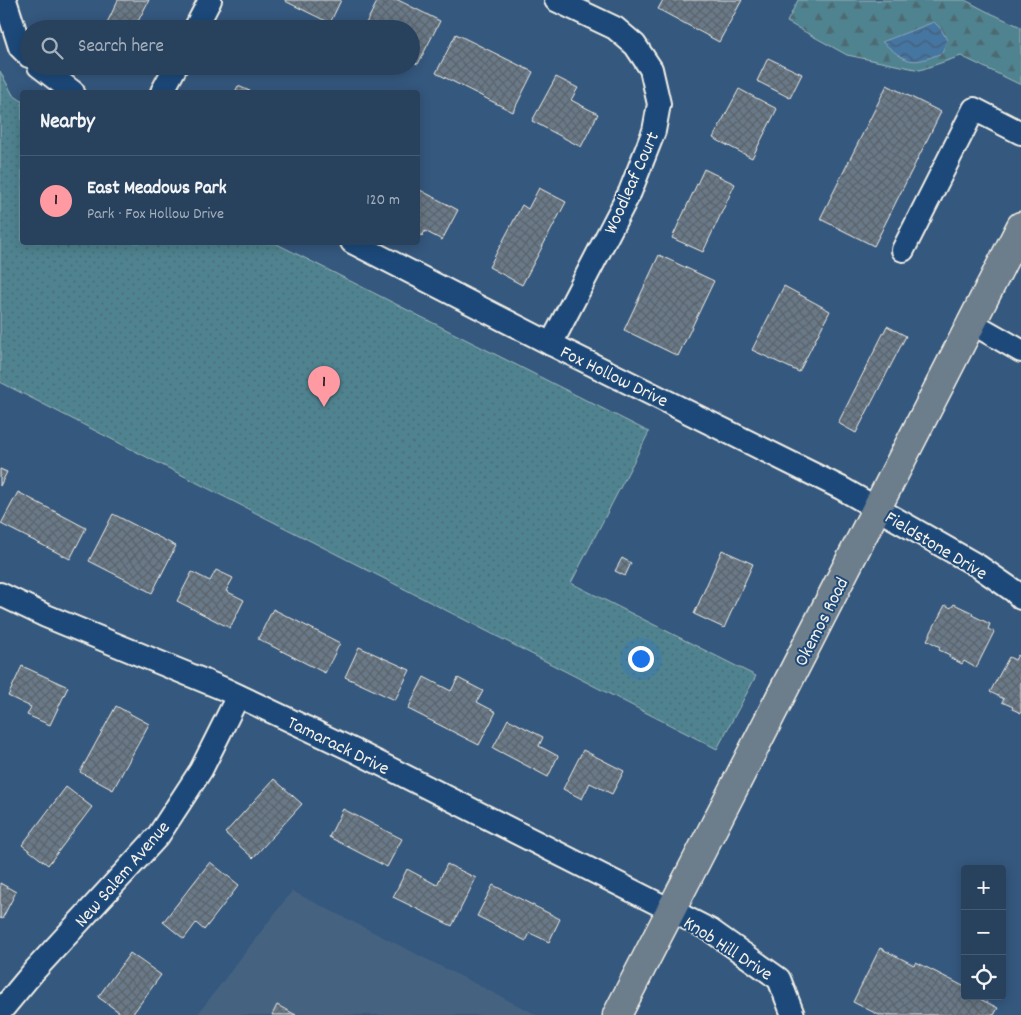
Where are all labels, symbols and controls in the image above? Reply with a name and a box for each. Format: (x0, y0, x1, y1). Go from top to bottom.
search box (20, 20, 420, 75)
icon: search (38, 34, 66, 62)
text: Search here (78, 34, 164, 61)
text: Nearby (40, 108, 95, 138)
street label: Woodleaf Court (599, 128, 668, 239)
text: East Meadows Park (87, 176, 227, 203)
text: 1 (54, 189, 58, 212)
text: 120 m (366, 189, 400, 212)
text: Park · Fox Hollow Drive (87, 203, 224, 226)
street label: Fox Hollow Drive (555, 340, 672, 416)
pin: 1 (308, 366, 340, 407)
street label: Fieldstone Drive (879, 506, 992, 588)
street label: Okemos Road (789, 573, 857, 672)
your location (628, 646, 654, 672)
street label: Tamarack Drive (282, 711, 393, 784)
street label: New Salem Avenue (70, 816, 178, 935)
map controls (961, 865, 1006, 1000)
button: + (961, 865, 1006, 910)
button: − (961, 910, 1006, 955)
street label: Knob Hill Drive (677, 911, 777, 989)
button: locate (961, 955, 1006, 1000)

